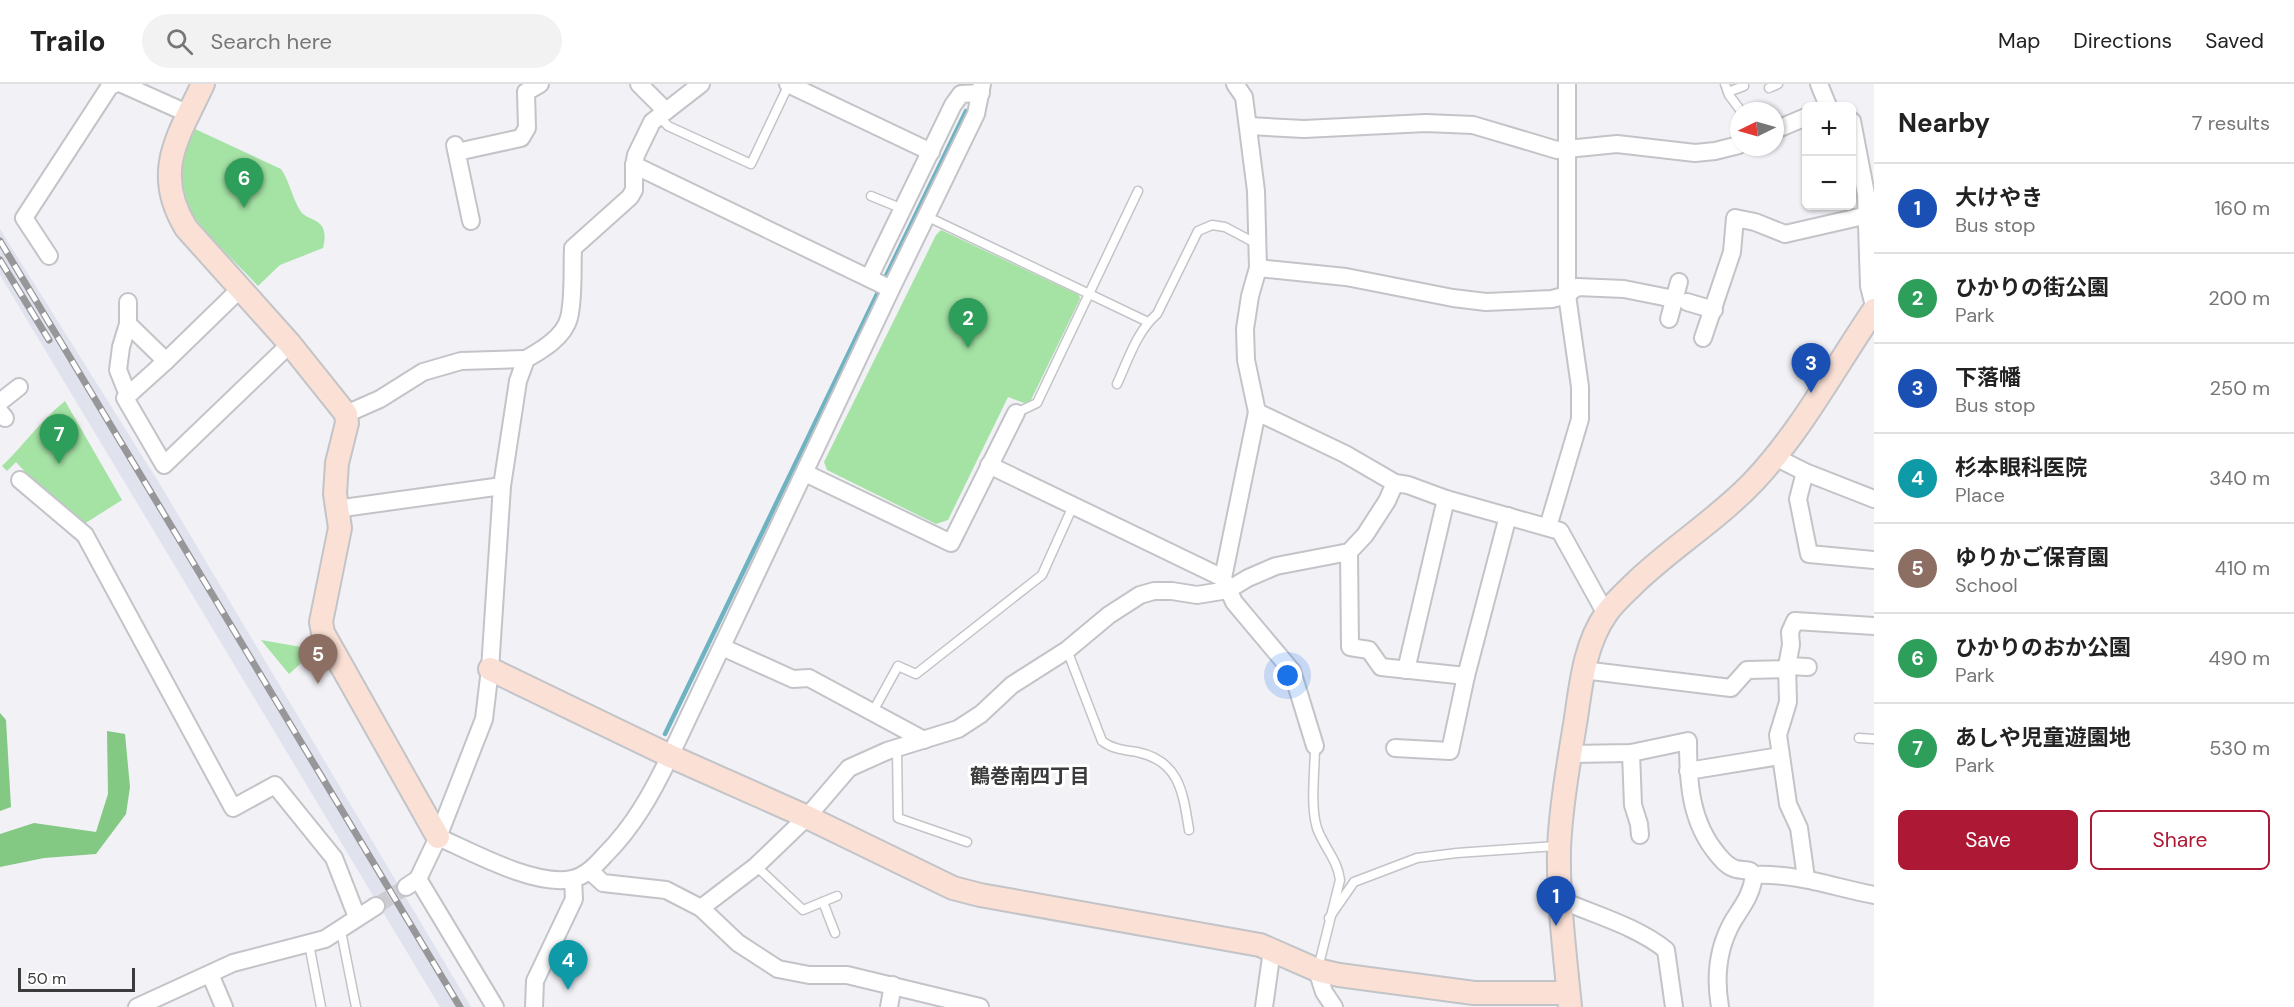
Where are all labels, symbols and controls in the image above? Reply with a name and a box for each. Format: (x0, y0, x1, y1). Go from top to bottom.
search box (142, 14, 562, 68)
text: Trailo (30, 23, 106, 60)
icon: search (163, 25, 196, 58)
text: Search here (211, 27, 332, 56)
text: Map (1998, 27, 2040, 55)
text: Directions (2073, 27, 2172, 55)
text: Saved (2205, 27, 2264, 55)
north arrow (1730, 102, 1784, 156)
map controls (1802, 102, 1856, 210)
button: + (1802, 102, 1856, 156)
text: Nearby (1898, 106, 1990, 140)
text: 7 results (2192, 110, 2270, 136)
button: − (1802, 156, 1856, 210)
pin: 6 (224, 158, 264, 208)
text: 大けやき (1955, 183, 2043, 212)
text: 1 (1914, 195, 1921, 221)
text: 160 m (2214, 195, 2270, 221)
text: Bus stop (1955, 212, 2035, 238)
text: ひかりの街公園 (1955, 273, 2109, 302)
text: 2 (1912, 285, 1923, 311)
text: 200 m (2208, 285, 2270, 311)
pin: 2 (948, 298, 988, 348)
text: Park (1955, 302, 1995, 328)
pin: 3 (1792, 344, 1830, 393)
text: 下落幡 (1955, 363, 2021, 392)
text: 3 (1911, 375, 1924, 401)
text: 250 m (2209, 375, 2270, 401)
text: Bus stop (1955, 392, 2035, 418)
pin: 7 (40, 414, 78, 464)
text: 杉本眼科医院 (1955, 453, 2087, 482)
text: 4 (1911, 465, 1924, 491)
text: 340 m (2209, 465, 2270, 491)
text: Place (1955, 482, 2005, 508)
text: ゆりかご保育園 (1955, 543, 2109, 572)
text: 5 (1911, 555, 1924, 581)
text: 410 m (2215, 555, 2270, 581)
text: School (1955, 572, 2018, 598)
text: ひかりのおか公園 (1955, 633, 2131, 662)
pin: 5 (298, 634, 338, 684)
text: 6 (1911, 645, 1924, 671)
text: 490 m (2208, 645, 2270, 671)
your location (1273, 661, 1302, 690)
text: Park (1955, 662, 1995, 688)
text: あしや児童遊園地 (1955, 723, 2131, 752)
text: 7 (1912, 735, 1923, 761)
text: 530 m (2209, 735, 2270, 761)
text: Park (1955, 752, 1995, 778)
district label: 鶴巻南四丁目 (970, 763, 1090, 789)
button: Save (1898, 810, 2078, 870)
button: Share (2090, 810, 2270, 870)
pin: 1 (1536, 876, 1576, 926)
pin: 4 (548, 940, 588, 990)
scale bar (18, 965, 135, 992)
text: 50 m (27, 968, 66, 989)

